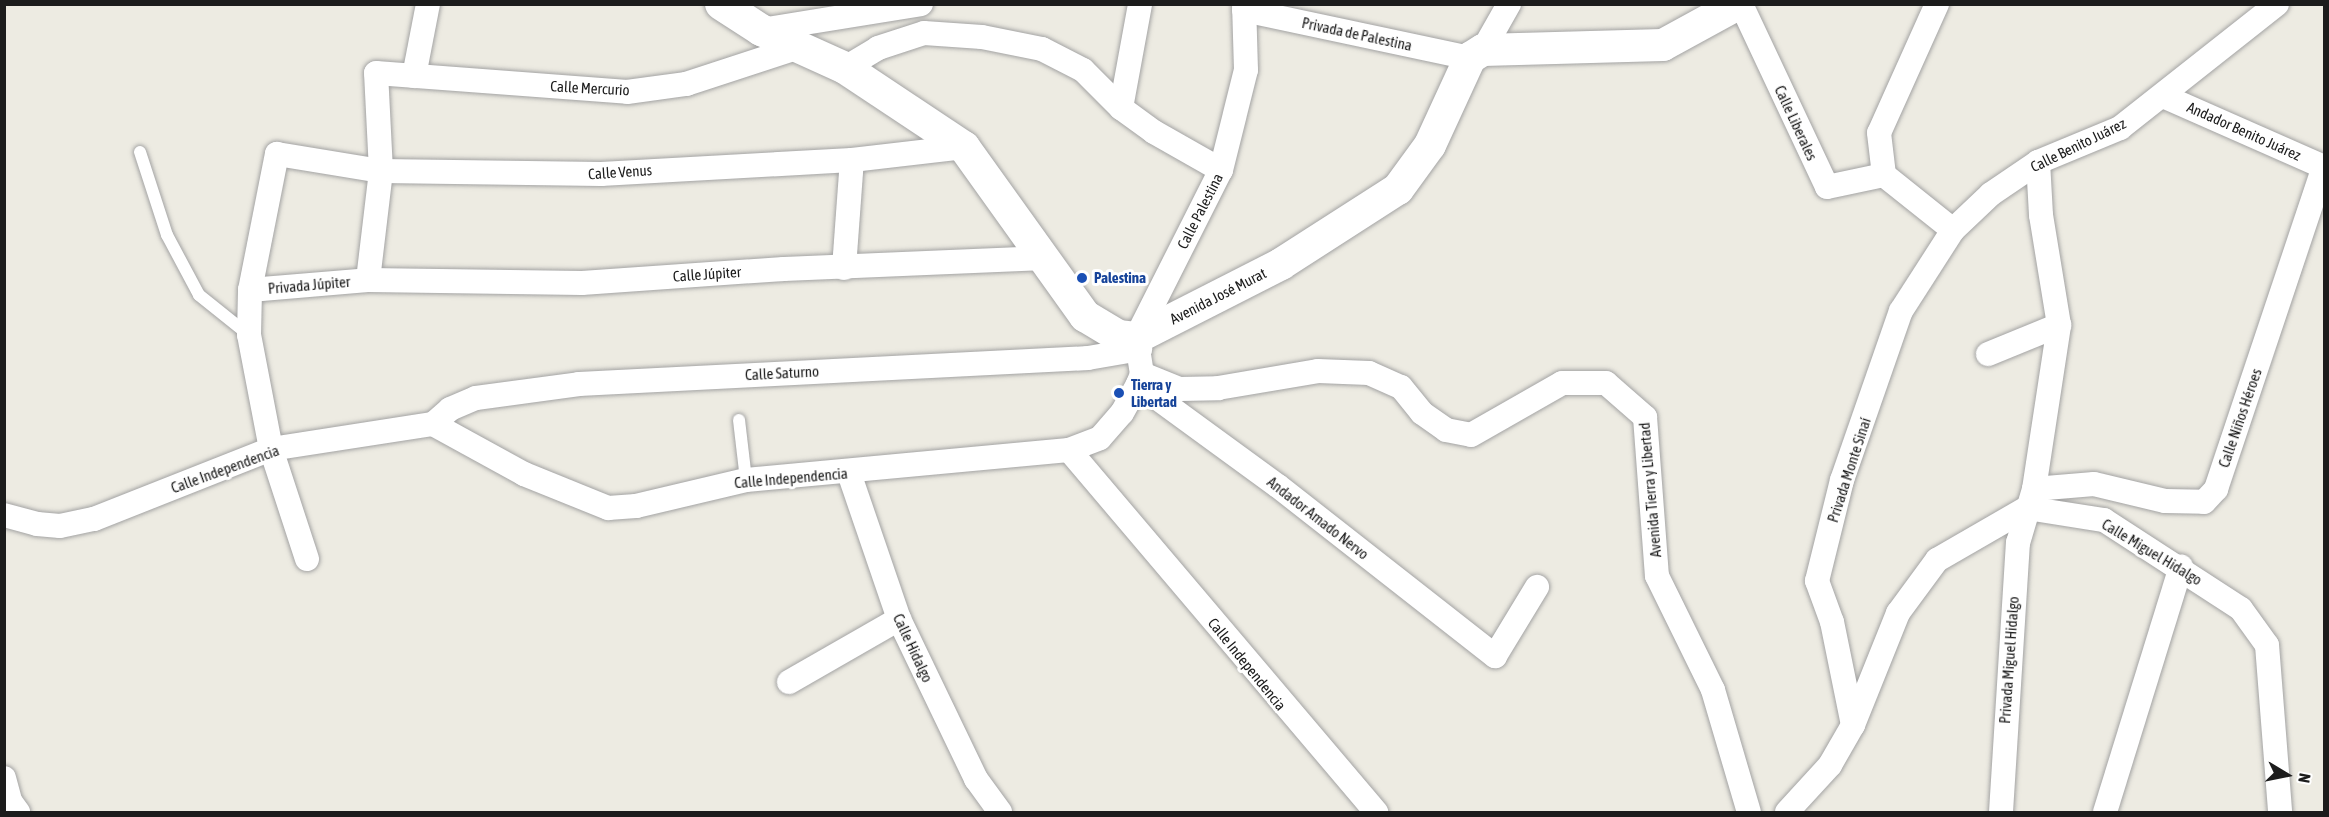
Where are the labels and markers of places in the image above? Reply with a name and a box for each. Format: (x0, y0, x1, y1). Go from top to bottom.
place label: Palestina (1094, 269, 1146, 287)
marker: Palestina (1075, 271, 1089, 285)
place label: Tierra y Libertad (1131, 375, 1177, 410)
marker: Tierra y Libertad (1112, 386, 1126, 400)

